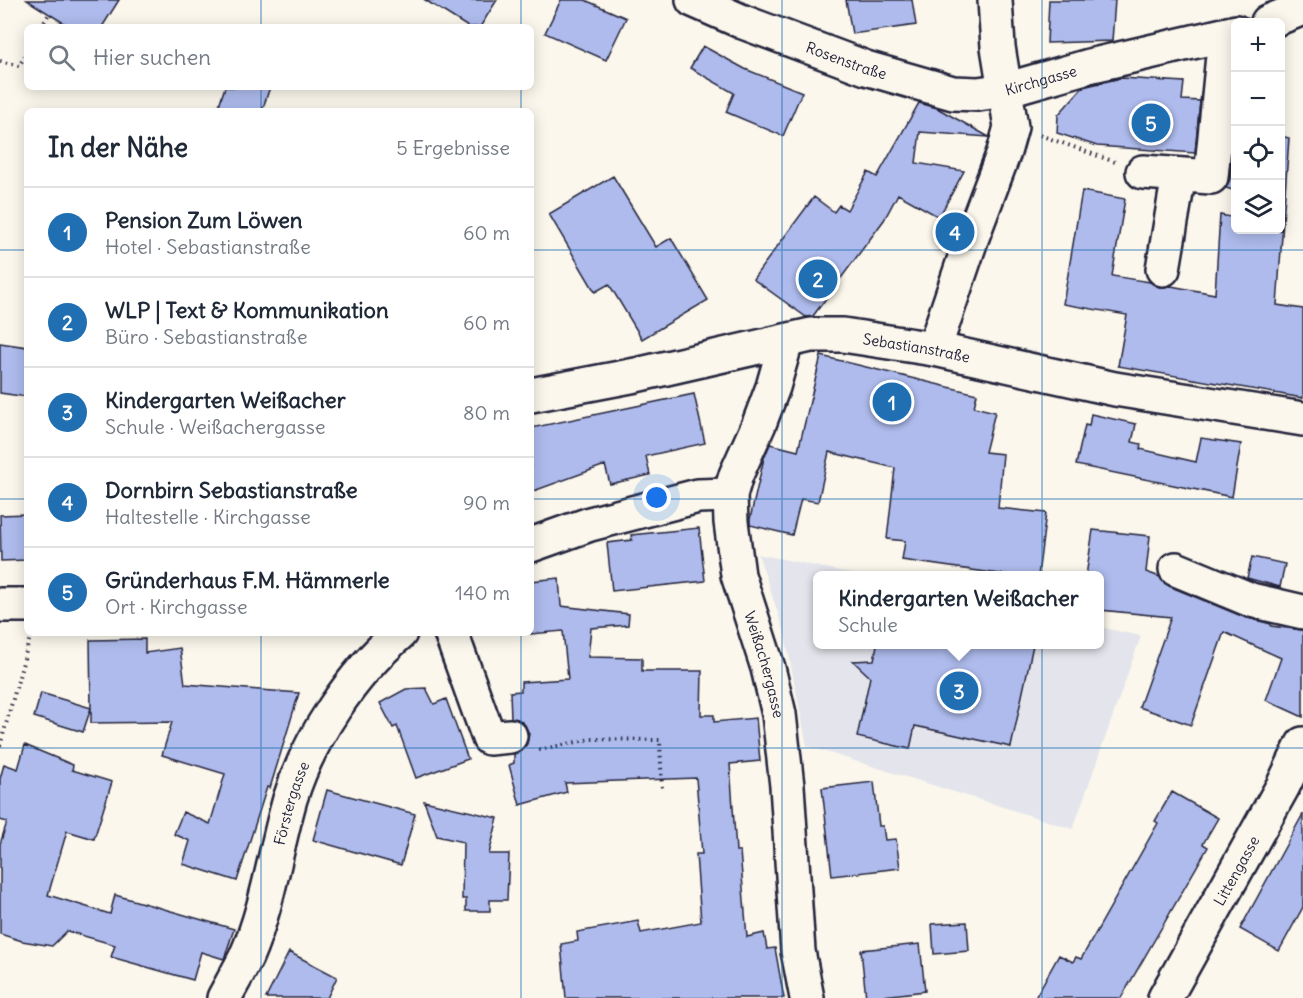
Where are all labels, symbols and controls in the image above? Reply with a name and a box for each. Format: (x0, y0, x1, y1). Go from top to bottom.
map controls (1231, 18, 1285, 234)
button: + (1231, 18, 1285, 72)
search box (24, 24, 534, 90)
street label: Rosenstraße (804, 37, 889, 83)
icon: search (45, 41, 78, 74)
text: Hier suchen (93, 43, 211, 71)
street label: Kirchgasse (1003, 61, 1079, 99)
button: − (1231, 72, 1285, 126)
pin: 5 (1132, 100, 1170, 146)
button: locate (1231, 126, 1285, 180)
text: In der Nähe (48, 131, 188, 164)
text: 5 Ergebnisse (396, 135, 510, 160)
button: layers (1231, 180, 1285, 234)
text: Pension Zum Löwen (105, 206, 303, 234)
pin: 4 (936, 210, 974, 254)
text: 1 (64, 220, 71, 245)
text: 60 m (463, 220, 510, 245)
text: Hotel · Sebastianstraße (105, 234, 311, 259)
pin: 2 (798, 256, 838, 302)
text: WLP | Text & Kommunikation (105, 296, 389, 324)
text: 2 (62, 310, 73, 335)
text: 60 m (463, 310, 510, 335)
text: Büro · Sebastianstraße (105, 324, 308, 349)
street label: Sebastianstraße (862, 329, 972, 366)
pin: 1 (872, 380, 912, 424)
text: Kindergarten Weißacher (105, 386, 346, 414)
text: 3 (62, 400, 73, 425)
text: 80 m (463, 400, 510, 425)
text: Schule · Weißachergasse (105, 414, 326, 439)
text: Dornbirn Sebastianstraße (105, 476, 358, 504)
your location (642, 483, 671, 512)
text: 4 (62, 490, 73, 515)
text: 90 m (463, 490, 510, 515)
text: Haltestelle · Kirchgasse (105, 504, 311, 529)
text: Gründerhaus F.M. Hämmerle (105, 566, 390, 594)
popup (813, 571, 1104, 649)
text: 5 (62, 580, 73, 605)
text: 140 m (455, 580, 510, 605)
text: Kindergarten Weißacher (838, 584, 1079, 612)
text: Ort · Kirchgasse (105, 594, 247, 619)
street label: Weißachergasse (741, 608, 789, 720)
text: Schule (838, 612, 898, 637)
pin: 3 (940, 668, 978, 714)
street label: Förstergasse (269, 758, 313, 847)
street label: Littengasse (1209, 832, 1263, 909)

